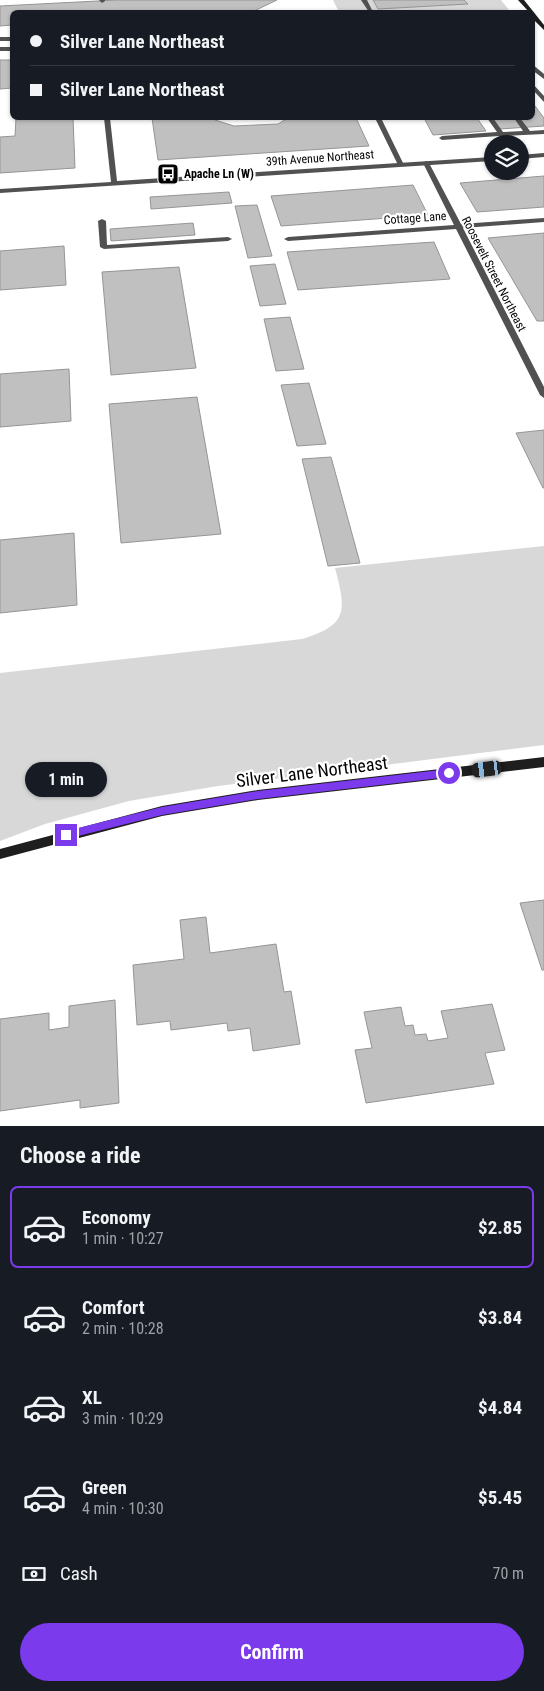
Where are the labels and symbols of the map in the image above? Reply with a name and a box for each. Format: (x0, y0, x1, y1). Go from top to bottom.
street label: 39th Avenue Northeast (265, 147, 375, 169)
bus stop icon: Apache Ln (W) (156, 162, 180, 186)
place label: Apache Ln (W) (184, 167, 254, 181)
street label: Cottage Lane (383, 209, 447, 227)
street label: Roosevelt Street Northeast (459, 214, 529, 334)
street label: Silver Lane Northeast (235, 752, 389, 791)
car (471, 760, 502, 778)
callout: 1 min (25, 762, 107, 798)
route start (438, 762, 460, 784)
route end (55, 824, 77, 846)

